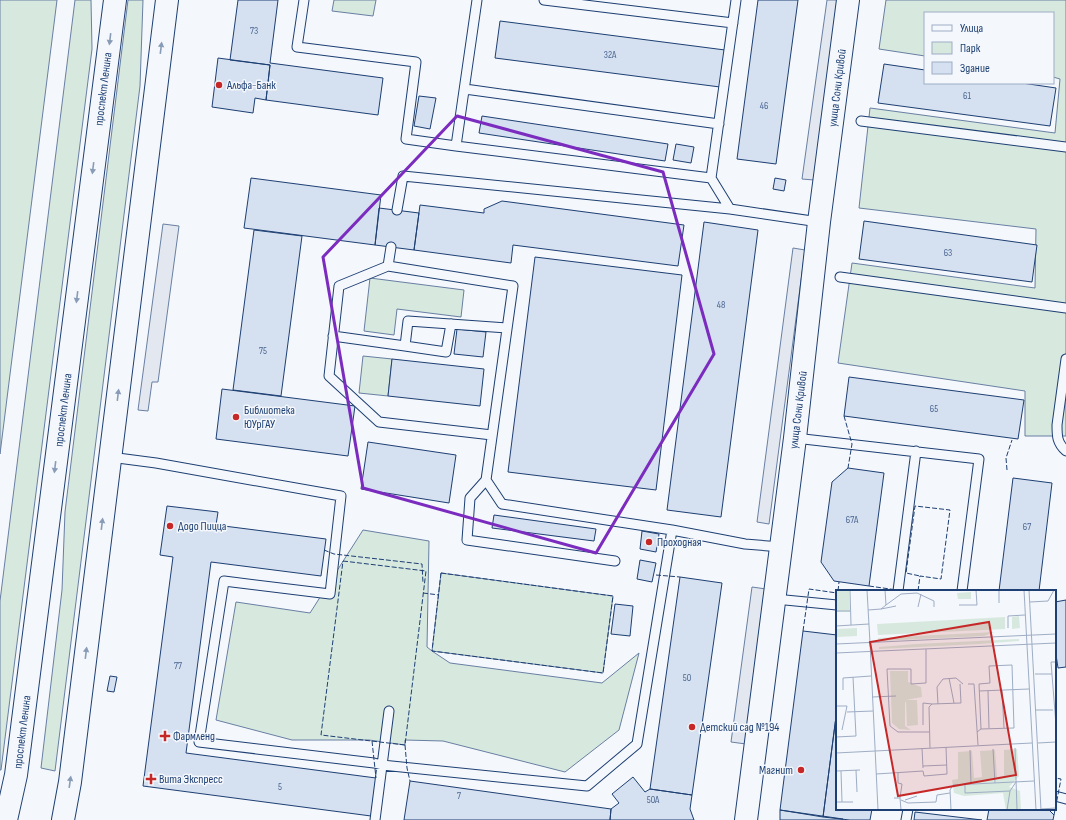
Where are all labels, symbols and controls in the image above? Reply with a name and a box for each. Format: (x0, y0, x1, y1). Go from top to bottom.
legend (924, 12, 1054, 84)
text: Улица (960, 21, 984, 36)
house number: 73 (250, 25, 258, 37)
one-way arrow (107, 33, 113, 45)
text: Парк (960, 41, 981, 56)
one-way arrow (157, 42, 164, 54)
street label: улица Сони Кривой (825, 48, 850, 128)
house number: 32А (604, 49, 617, 61)
street label: проспект Ленина (92, 51, 115, 127)
text: Здание (960, 61, 990, 76)
place label: Альфа-Банк (226, 78, 276, 93)
marker: Альфа-Банк (214, 80, 224, 90)
house number: 61 (963, 90, 971, 102)
house number: 46 (760, 100, 768, 112)
one-way arrow (90, 162, 96, 174)
house number: 63 (944, 247, 952, 259)
one-way arrow (74, 291, 80, 303)
house number: 48 (717, 299, 725, 311)
house number: 75 (259, 345, 267, 357)
street label: улица Сони Кривой (786, 370, 811, 450)
street label: проспект Ленина (52, 372, 75, 448)
one-way arrow (115, 388, 121, 401)
place label: Библиотека ЮУрГАУ (244, 403, 295, 432)
house number: 65 (930, 403, 938, 415)
marker: Библиотека ЮУрГАУ (231, 412, 241, 422)
one-way arrow (52, 461, 58, 473)
house number: 67А (846, 514, 859, 526)
one-way arrow (99, 517, 105, 530)
place label: Додо Пицца (178, 519, 227, 534)
marker: Додо Пицца (165, 521, 175, 531)
house number: 67 (1023, 521, 1031, 533)
place label: Проходная (657, 535, 702, 550)
marker: Проходная (644, 537, 654, 547)
inset map (836, 590, 1056, 810)
one-way arrow (83, 646, 89, 659)
house number: 77 (174, 660, 182, 672)
house number: 50 (683, 672, 691, 684)
street label: проспект Ленина (11, 694, 34, 770)
place label: Детский сад №194 (700, 720, 779, 735)
marker: Детский сад №194 (687, 722, 697, 732)
place label: Фармленд (173, 729, 215, 744)
marker: Фармленд (160, 731, 170, 741)
place label: Магнит (759, 763, 793, 778)
marker: Магнит (796, 765, 806, 775)
place label: Вита Экспресс (159, 772, 223, 787)
marker: Вита Экспресс (146, 774, 156, 784)
one-way arrow (67, 775, 73, 788)
house number: 5 (278, 781, 282, 793)
house number: 7 (457, 790, 461, 802)
house number: 50А (647, 794, 660, 806)

